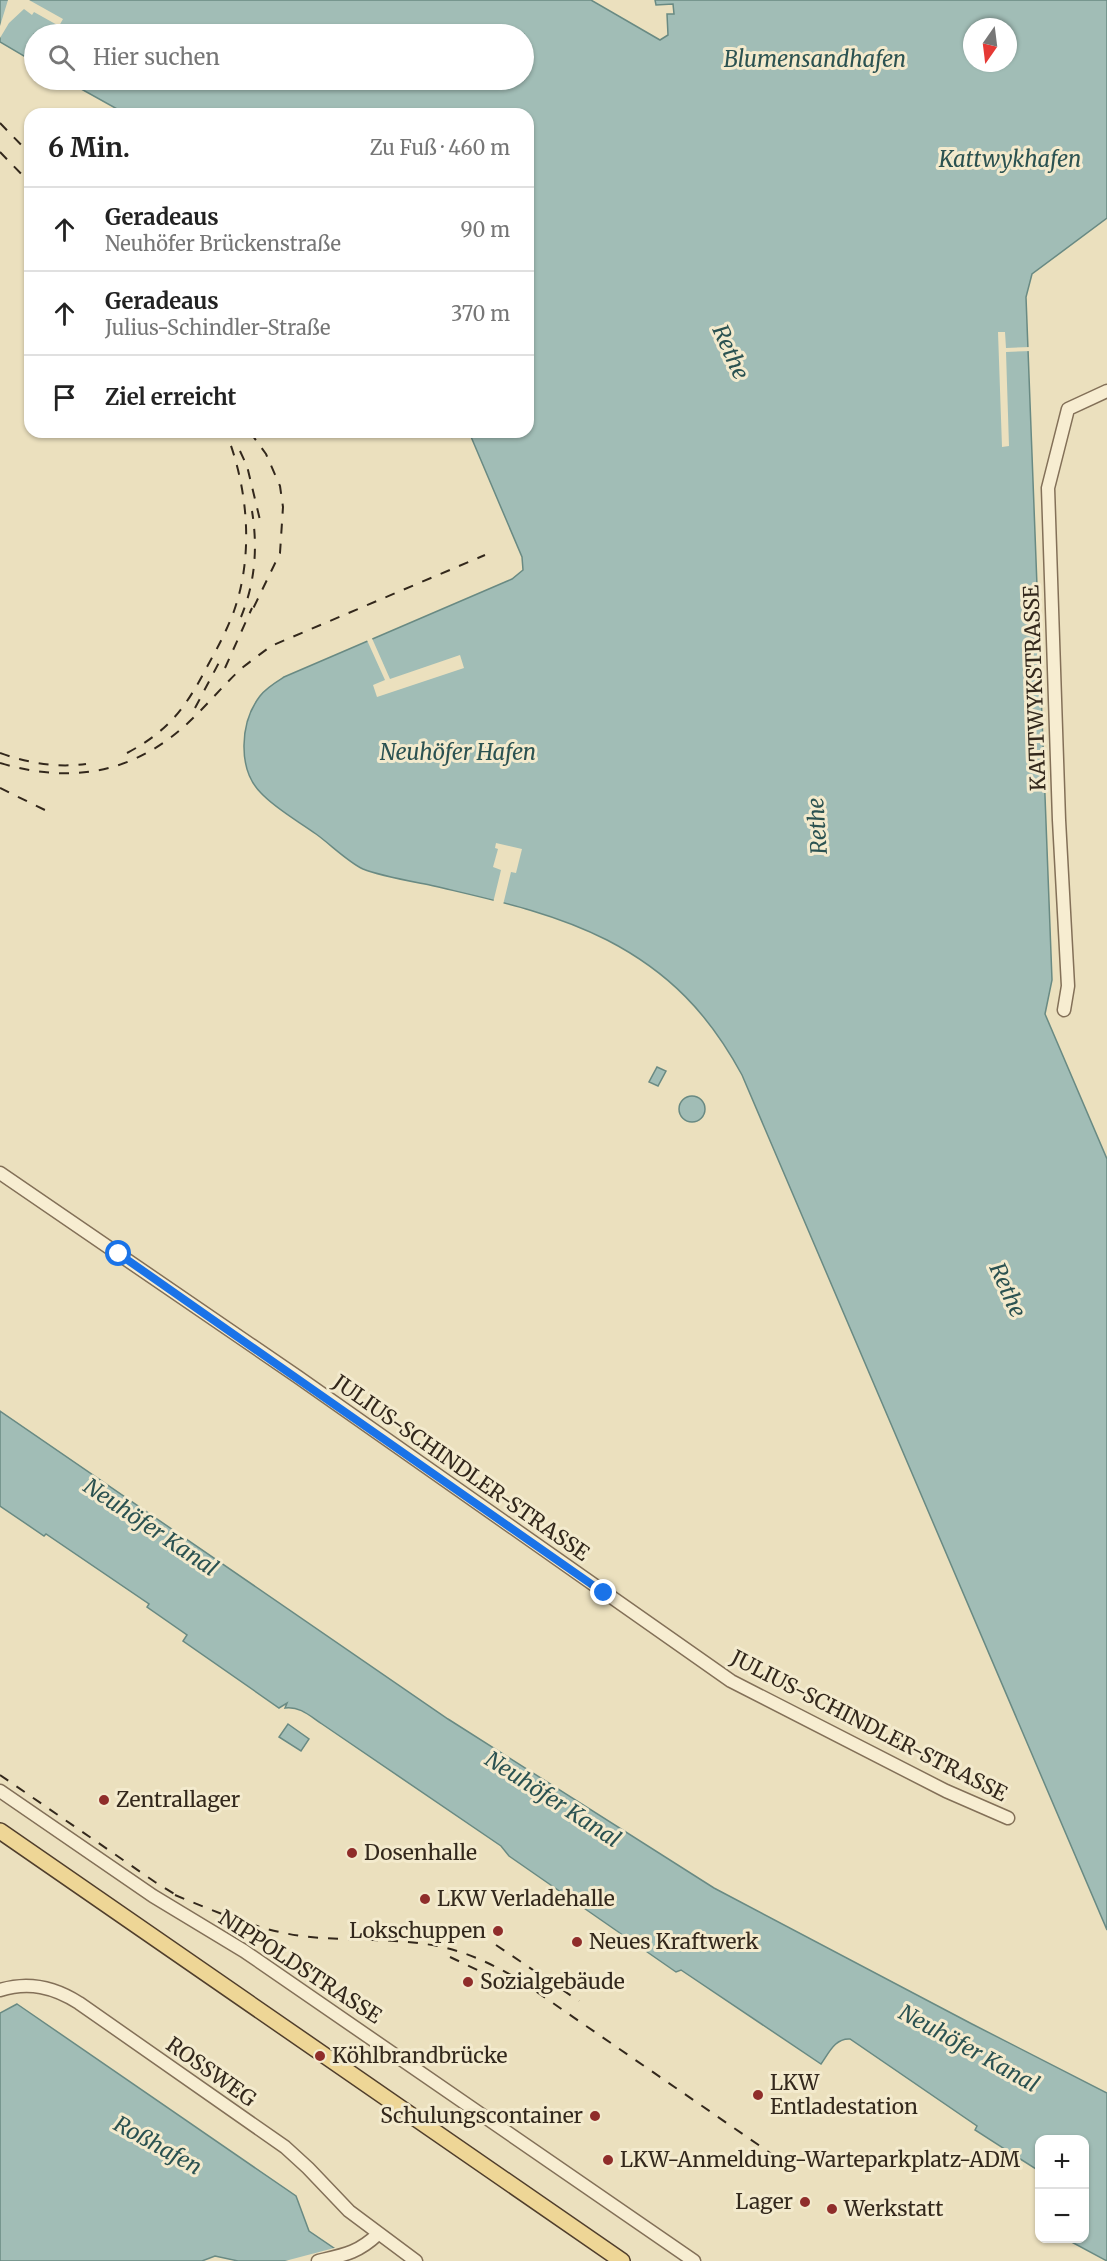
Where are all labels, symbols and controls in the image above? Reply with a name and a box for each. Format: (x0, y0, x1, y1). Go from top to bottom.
north arrow (963, 18, 1017, 72)
search box (24, 24, 534, 90)
icon: search (45, 41, 78, 74)
text: Hier suchen (93, 43, 220, 71)
water label: Blumensandhafen (724, 45, 906, 73)
text: 6 Min. (48, 131, 130, 164)
text: Zu Fuß · 460 m (370, 135, 510, 160)
water label: Kattwykhafen (938, 145, 1081, 173)
text: Geradeaus (105, 203, 219, 231)
icon: ahead (48, 213, 81, 246)
text: 90 m (460, 217, 510, 242)
text: Neuhöfer Brückenstraße (105, 231, 341, 256)
text: Geradeaus (105, 287, 219, 315)
icon: ahead (48, 297, 81, 330)
text: 370 m (451, 301, 510, 326)
text: Julius-Schindler-Straße (105, 315, 330, 340)
water label: Rethe (707, 320, 755, 384)
icon: arrive (48, 381, 81, 414)
text: Ziel erreicht (105, 383, 236, 411)
street label: KATTWYKSTRASSE (1017, 584, 1052, 792)
water label: Neuhöfer Hafen (380, 738, 536, 766)
water label: Rethe (801, 797, 833, 855)
route start (105, 1240, 131, 1266)
water label: Rethe (984, 1258, 1032, 1322)
street label: JULIUS-SCHINDLER-STRASSE (327, 1368, 595, 1567)
water label: Neuhöfer Kanal (78, 1472, 224, 1582)
route end (590, 1579, 616, 1605)
street label: JULIUS-SCHINDLER-STRASSE (726, 1643, 1013, 1808)
water label: Neuhöfer Kanal (480, 1745, 626, 1853)
place label: Zentrallager (116, 1786, 240, 1813)
marker: Zentrallager (97, 1793, 111, 1807)
place label: Dosenhalle (364, 1839, 477, 1866)
marker: Dosenhalle (345, 1846, 359, 1860)
place label: LKW Verladehalle (437, 1885, 615, 1912)
marker: LKW Verladehalle (418, 1892, 432, 1906)
street label: NIPPOLDSTRASSE (214, 1904, 387, 2030)
place label: Lokschuppen (349, 1917, 486, 1944)
marker: Lokschuppen (491, 1924, 505, 1938)
place label: Neues Kraftwerk (589, 1928, 759, 1955)
marker: Neues Kraftwerk (570, 1935, 584, 1949)
place label: Sozialgebäude (480, 1968, 625, 1995)
marker: Sozialgebäude (461, 1975, 475, 1989)
water label: Neuhöfer Kanal (894, 1998, 1044, 2098)
street label: ROSSWEG (161, 2031, 262, 2112)
place label: Köhlbrandbrücke (332, 2042, 508, 2069)
marker: Köhlbrandbrücke (313, 2049, 327, 2063)
place label: LKW Entladestation (770, 2069, 918, 2120)
marker: LKW Entladestation (751, 2088, 765, 2102)
place label: Schulungscontainer (380, 2102, 583, 2129)
water label: Roßhafen (109, 2109, 207, 2181)
marker: Schulungscontainer (588, 2109, 602, 2123)
map controls (1035, 2135, 1089, 2243)
button: + (1035, 2135, 1089, 2189)
place label: LKW-Anmeldung-Warteparkplatz-ADM (620, 2146, 1020, 2173)
marker: LKW-Anmeldung-Warteparkplatz-ADM (601, 2153, 615, 2167)
place label: Lager (735, 2188, 793, 2215)
button: − (1035, 2189, 1089, 2243)
marker: Lager (798, 2195, 812, 2209)
place label: Werkstatt (843, 2195, 943, 2222)
marker: Werkstatt (825, 2202, 839, 2216)

